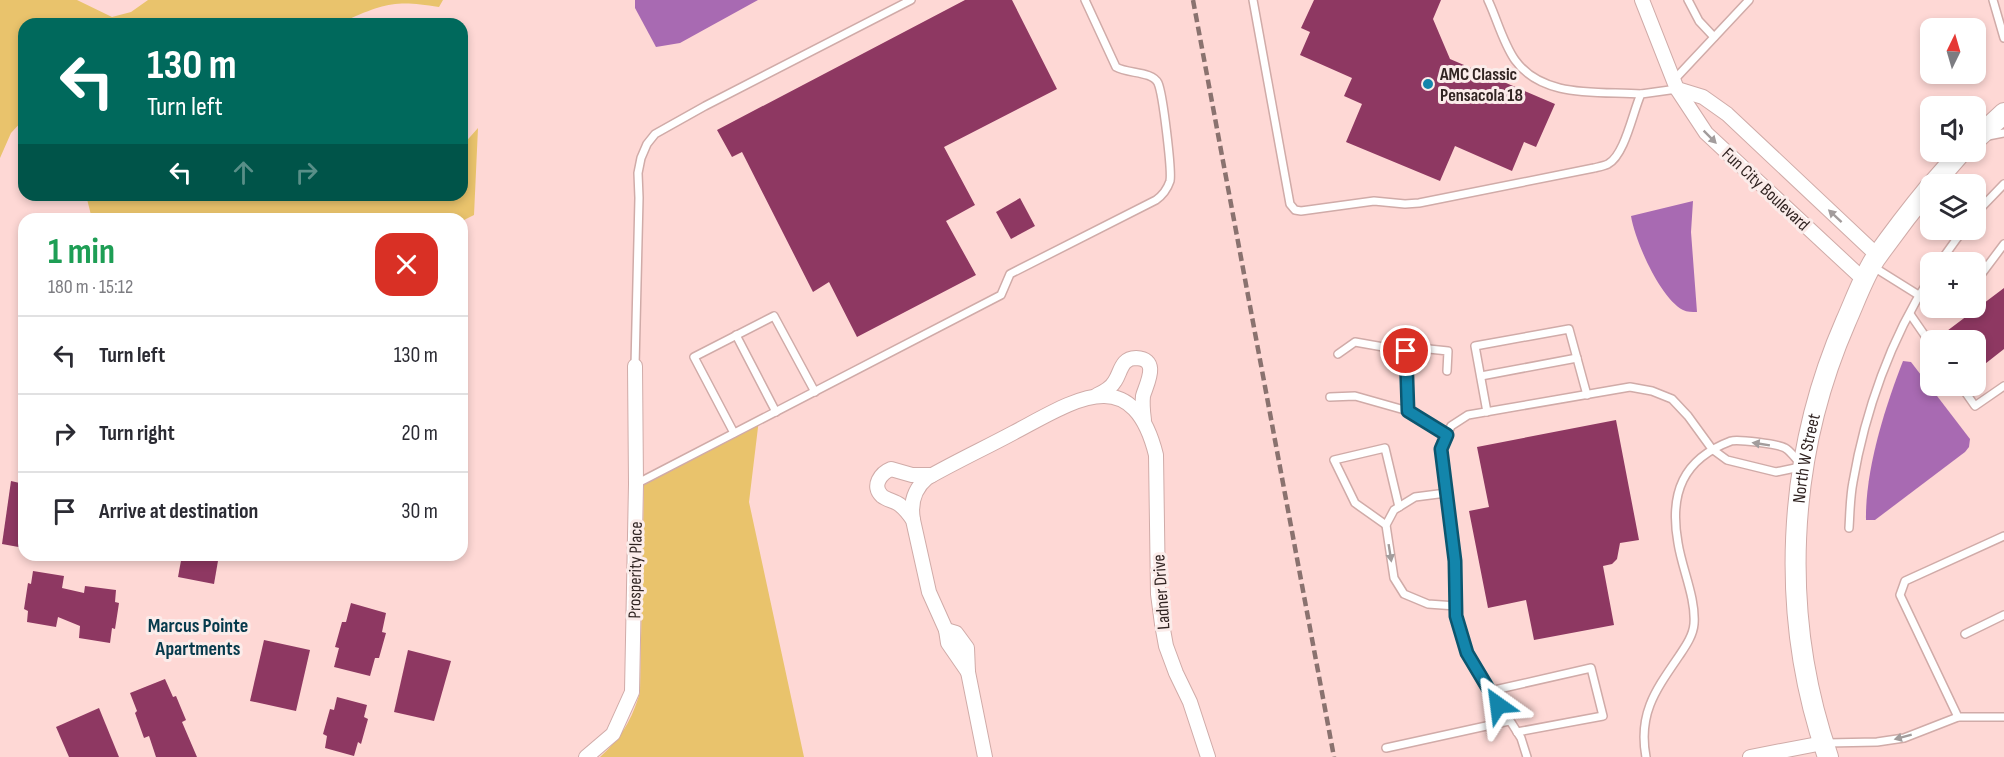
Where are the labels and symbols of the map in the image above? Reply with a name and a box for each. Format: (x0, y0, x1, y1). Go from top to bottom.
north arrow (1920, 18, 1986, 84)
place label: AMC Classic Pensacola 18 (1439, 64, 1523, 106)
marker: AMC Classic Pensacola 18 (1421, 77, 1435, 91)
one-way arrow (1703, 129, 1717, 143)
street label: Fun City Boulevard (1718, 144, 1814, 235)
one-way arrow (1828, 209, 1843, 223)
pin (1380, 325, 1431, 376)
street label: North W Street (1789, 411, 1825, 504)
one-way arrow (1751, 439, 1770, 448)
street label: Prosperity Place (624, 521, 647, 619)
one-way arrow (1386, 543, 1395, 562)
street label: Ladner Drive (1148, 554, 1175, 630)
district label: Marcus Pointe Apartments (148, 614, 248, 661)
position arrow (1466, 673, 1530, 737)
one-way arrow (1894, 733, 1912, 742)

